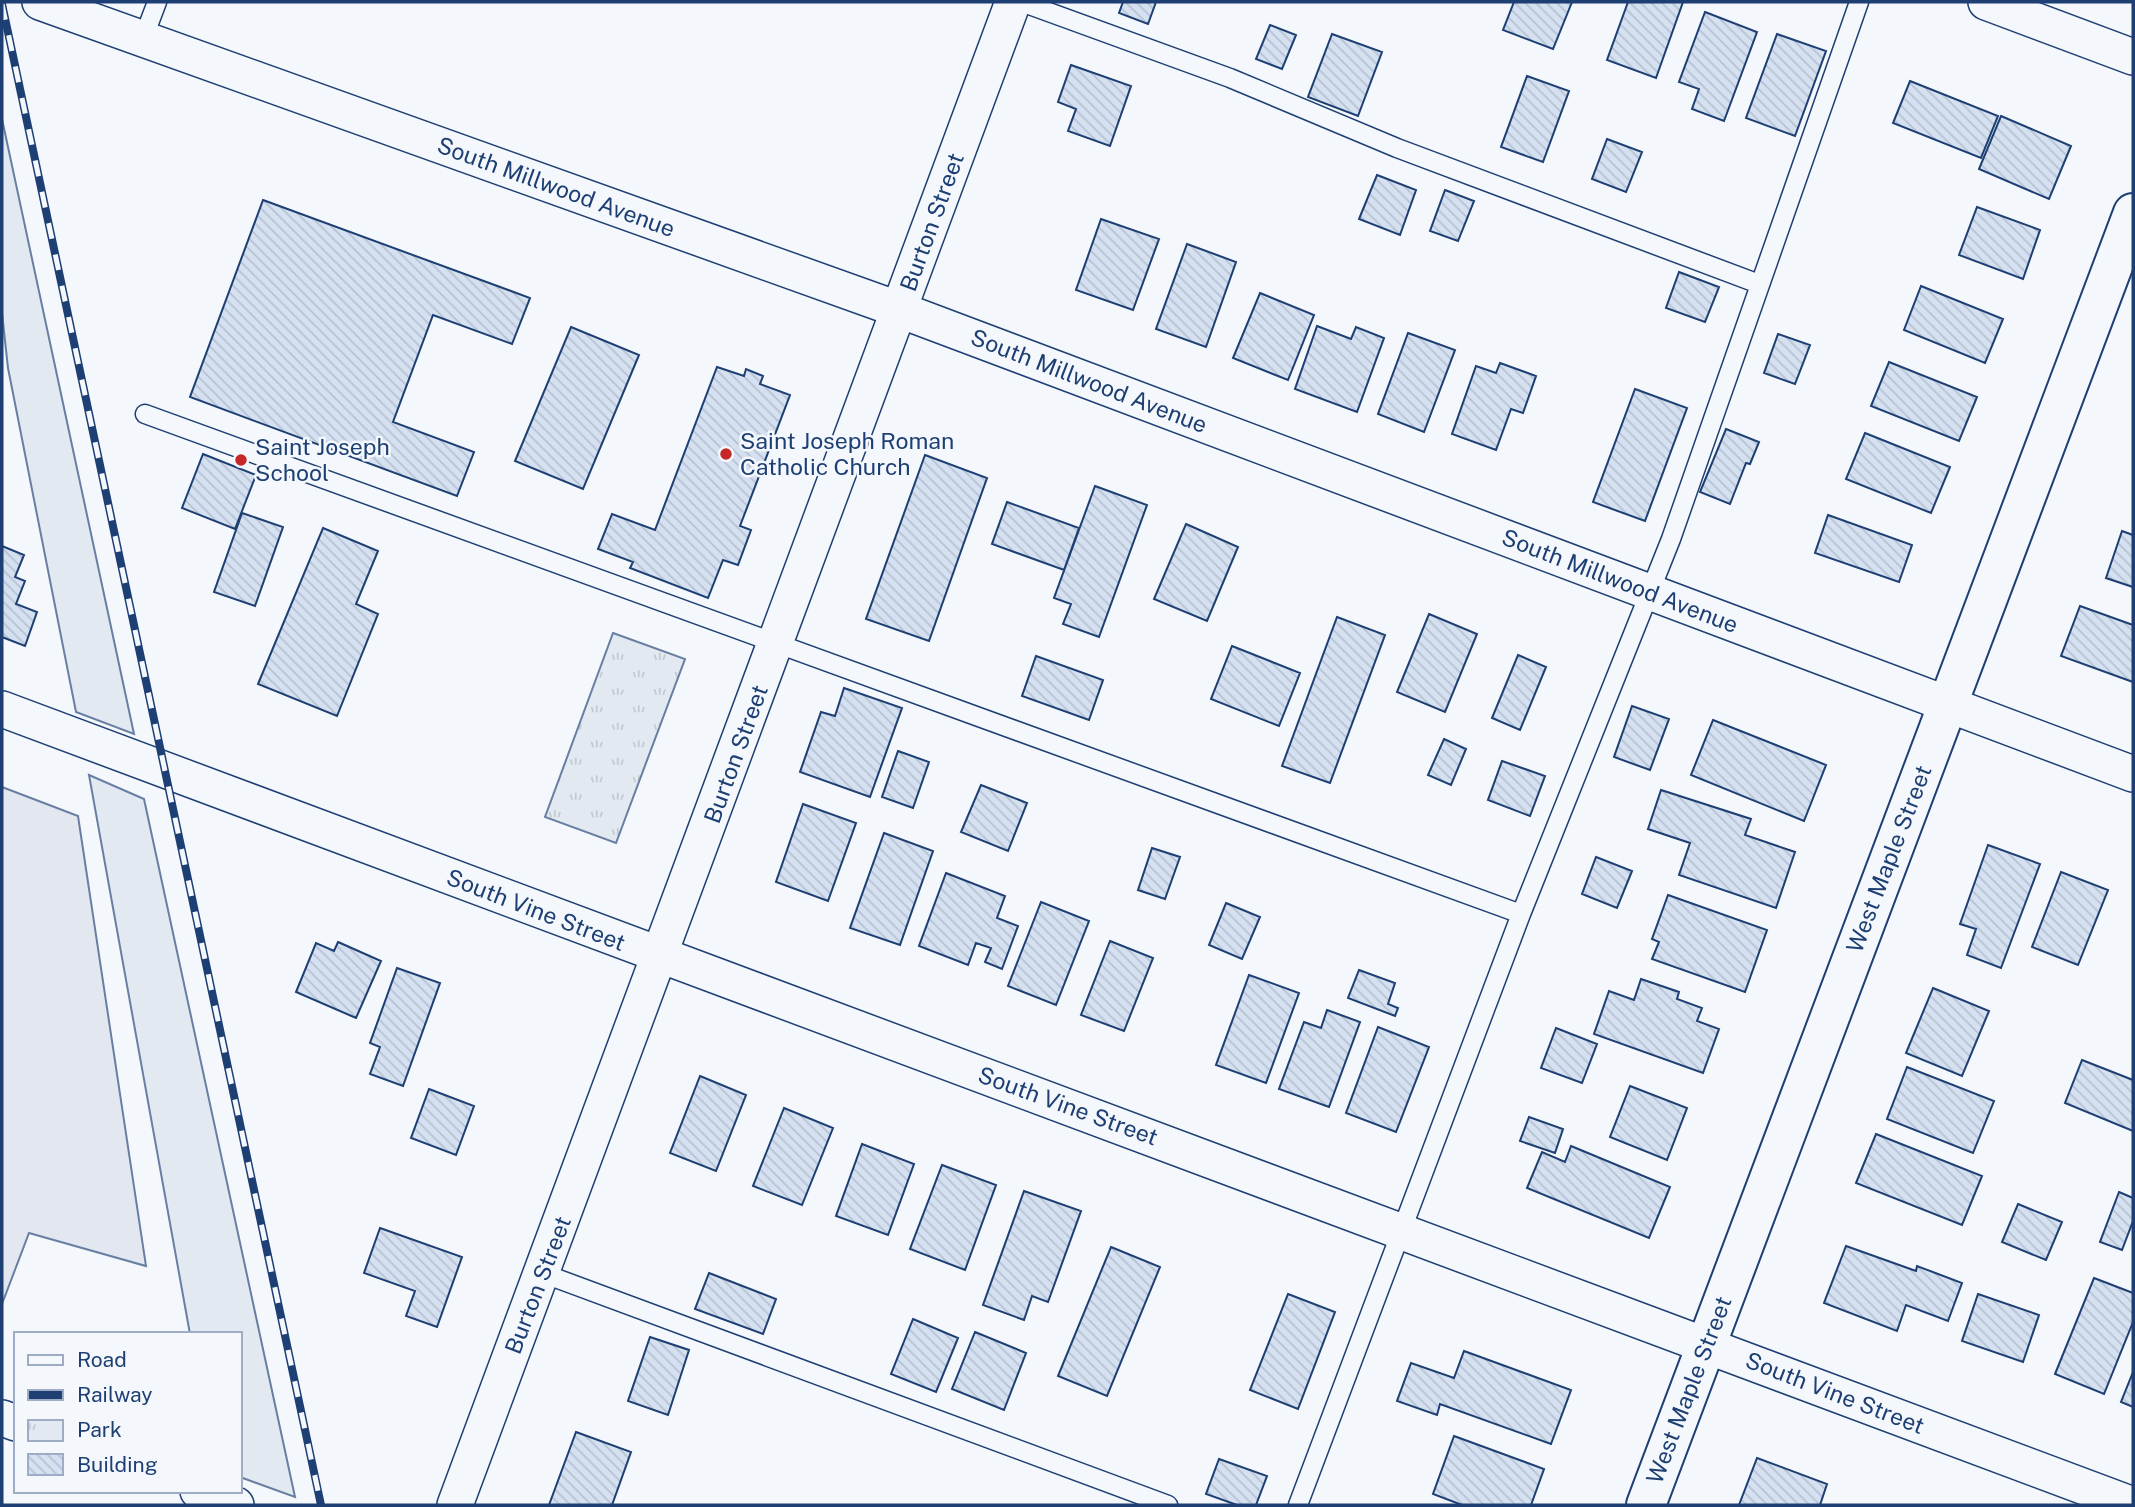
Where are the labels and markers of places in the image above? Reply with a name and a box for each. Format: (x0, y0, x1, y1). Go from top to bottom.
place label: Saint Joseph Roman Catholic Church (740, 427, 954, 480)
place label: Saint Joseph School (255, 433, 390, 486)
marker: Saint Joseph Roman Catholic Church (718, 446, 734, 462)
marker: Saint Joseph School (233, 452, 249, 468)

